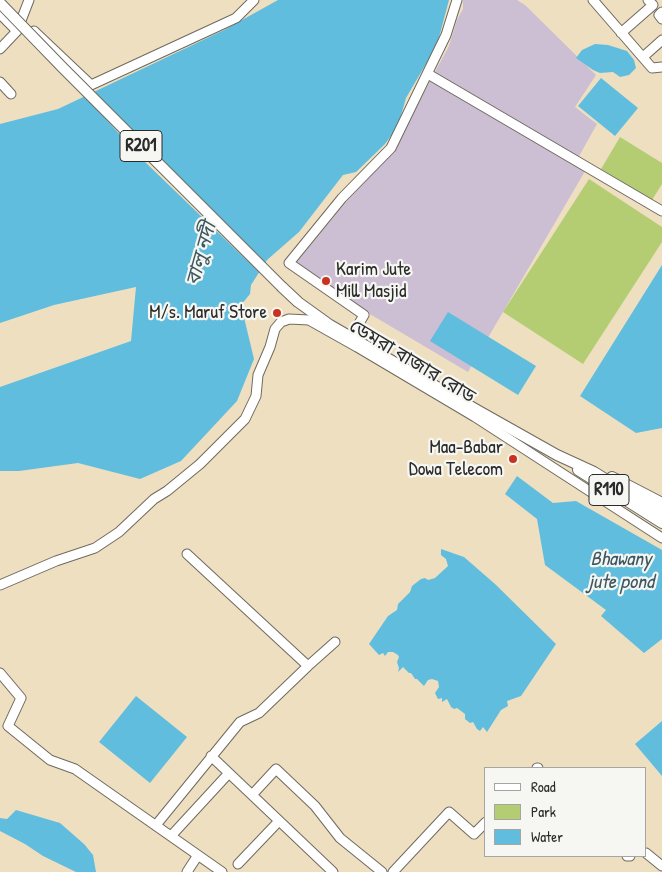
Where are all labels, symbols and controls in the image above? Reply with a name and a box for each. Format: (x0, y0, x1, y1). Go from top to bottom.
road number: R201 (120, 130, 162, 162)
water label: বালু নদী (182, 220, 222, 288)
place label: Karim Jute Mill Masjid (336, 259, 411, 303)
marker: Karim Jute Mill Masjid (320, 275, 332, 287)
place label: M/s. Maruf Store (149, 302, 267, 324)
marker: M/s. Maruf Store (271, 307, 283, 319)
street label: ডেমরা বাজার রোড (345, 315, 479, 409)
place label: Maa-Babar Dowa Telecom (409, 437, 503, 481)
marker: Maa-Babar Dowa Telecom (507, 453, 519, 465)
road number: R110 (589, 474, 629, 506)
water label: Bhawany jute pond (588, 548, 654, 595)
legend (484, 767, 647, 857)
text: Road (531, 776, 556, 797)
text: Park (531, 801, 556, 822)
text: Water (531, 826, 563, 847)

